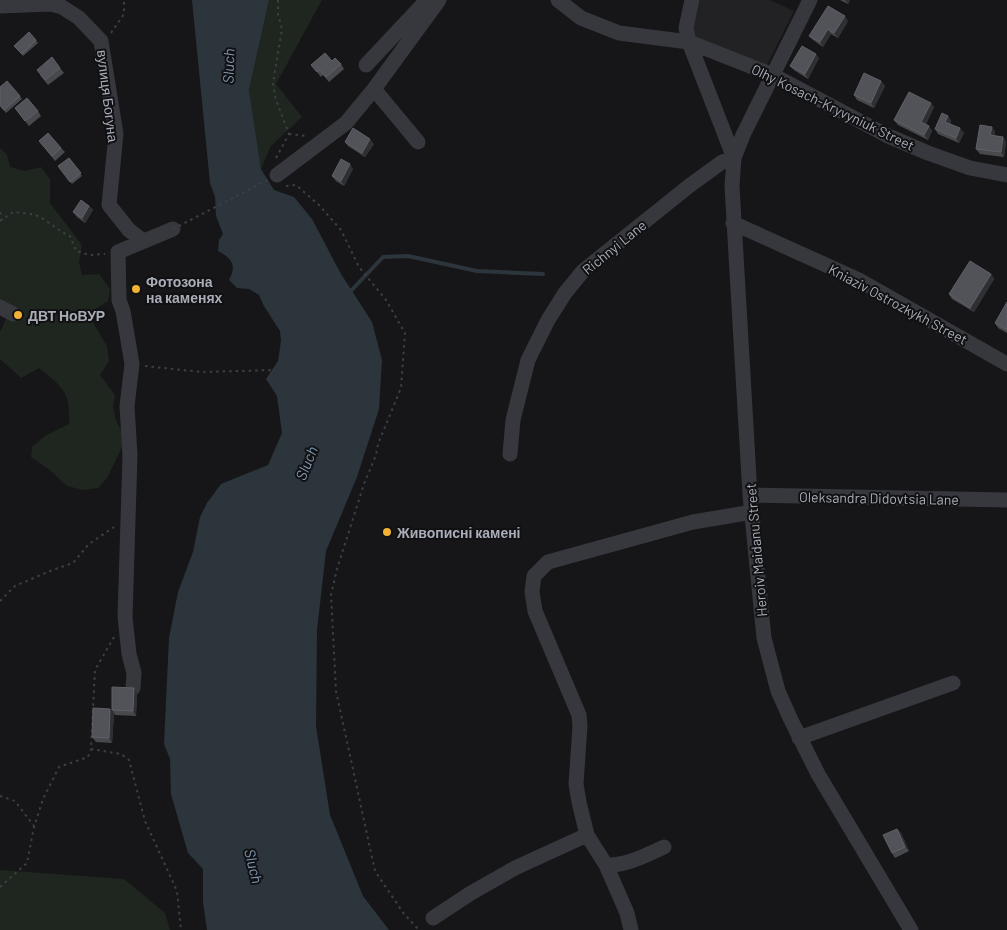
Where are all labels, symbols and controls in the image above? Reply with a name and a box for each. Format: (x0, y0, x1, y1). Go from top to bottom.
water label: Sluch (218, 48, 238, 84)
street label: вулиця Богуна (94, 49, 122, 143)
street label: Olhy Kosach-Kryvyniuk Street (749, 60, 917, 154)
street label: Richnyi Lane (579, 216, 649, 278)
street label: Kniaziv Ostrozkykh Street (826, 260, 970, 348)
place label: Фотозона на каменях (146, 273, 223, 306)
marker: Фотозона на каменях (130, 283, 142, 295)
place label: ДВТ НоВУР (28, 307, 105, 324)
marker: ДВТ НоВУР (12, 309, 24, 321)
water label: Sluch (291, 443, 321, 483)
street label: Heroiv Maidanu Street (742, 483, 770, 617)
street label: Oleksandra Didovtsia Lane (799, 488, 959, 508)
place label: Живописні камені (396, 524, 521, 541)
marker: Живописні камені (381, 526, 393, 538)
water label: Sluch (241, 847, 267, 885)

